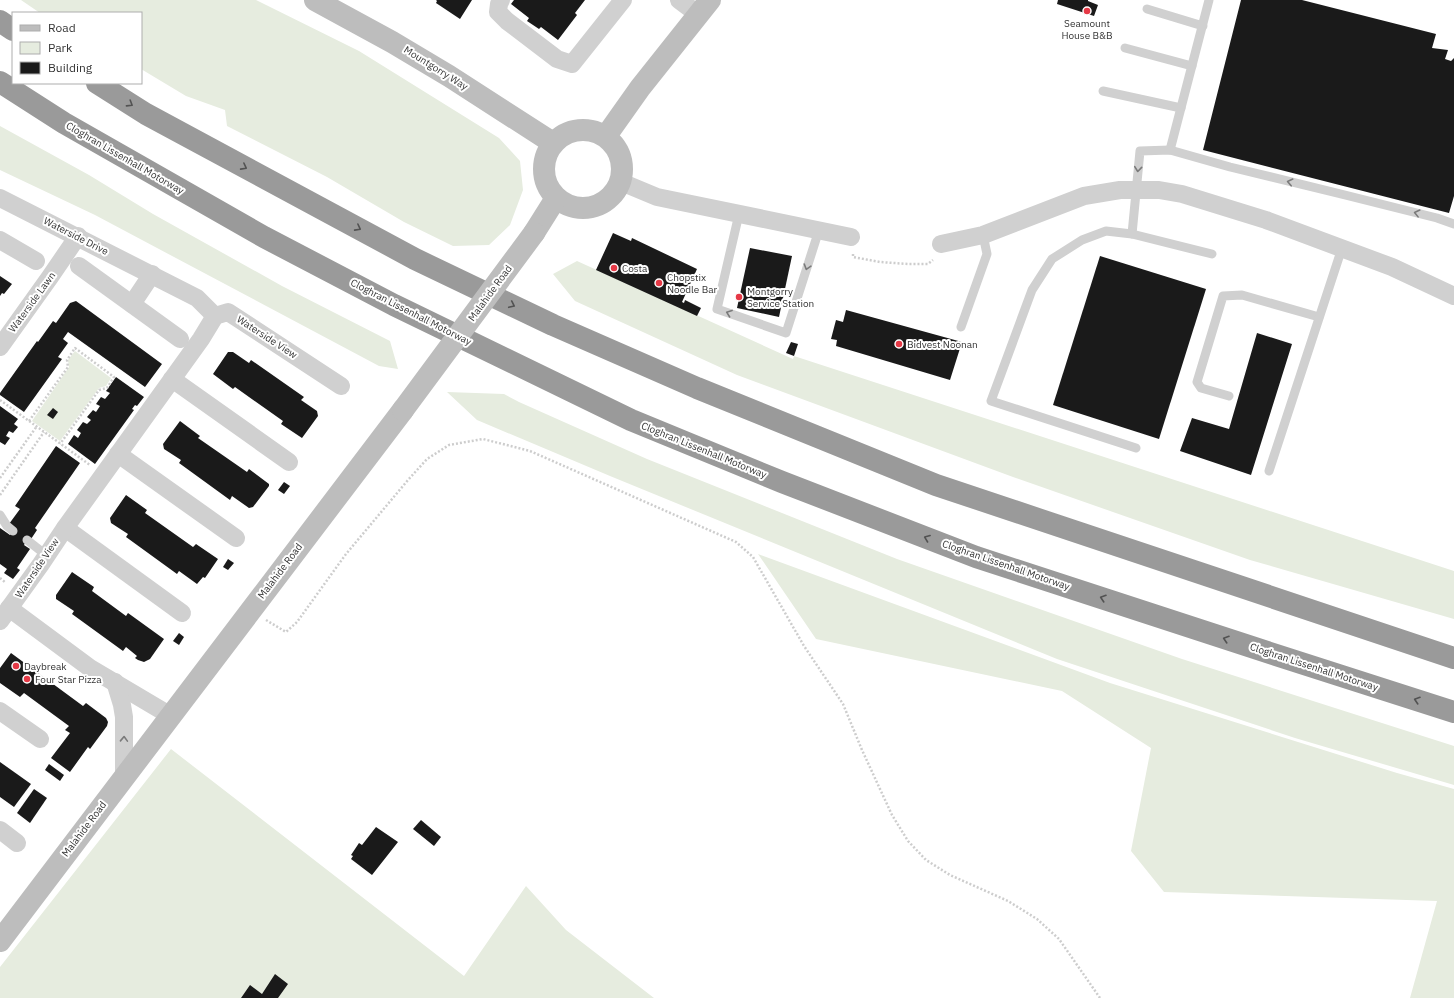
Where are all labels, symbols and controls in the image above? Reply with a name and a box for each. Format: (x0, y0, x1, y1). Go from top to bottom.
marker: Seamount House B&B (1082, 6, 1092, 16)
legend (12, 12, 142, 84)
place label: Seamount House B&B (1061, 17, 1113, 42)
text: Road (48, 20, 76, 35)
text: Park (48, 40, 73, 55)
street label: Mountgorry Way (402, 43, 470, 93)
text: Building (48, 60, 93, 75)
one-way arrow (126, 99, 133, 107)
street label: Cloghran Lissenhall Motorway (64, 119, 186, 197)
one-way arrow (240, 162, 247, 169)
one-way arrow (1134, 166, 1143, 172)
one-way arrow (1287, 178, 1294, 186)
one-way arrow (1413, 209, 1420, 218)
street label: Waterside Drive (41, 214, 111, 258)
one-way arrow (354, 224, 361, 231)
street label: Malahide Road (465, 262, 515, 324)
place label: Costa (622, 262, 648, 275)
marker: Costa (609, 263, 619, 273)
one-way arrow (803, 264, 812, 271)
street label: Waterside Lawn (6, 269, 58, 335)
place label: Chopstix Noodle Bar (667, 271, 718, 296)
street label: Cloghran Lissenhall Motorway (348, 276, 474, 348)
marker: Chopstix Noodle Bar (654, 278, 664, 288)
place label: Montgorry Service Station (747, 285, 814, 310)
marker: Montgorry Service Station (734, 292, 744, 302)
one-way arrow (508, 300, 515, 308)
one-way arrow (725, 309, 732, 318)
street label: Waterside View (234, 313, 300, 362)
place label: Bidvest Noonan (907, 338, 978, 351)
marker: Bidvest Noonan (894, 339, 904, 349)
street label: Cloghran Lissenhall Motorway (639, 419, 769, 481)
one-way arrow (924, 534, 931, 542)
street label: Waterside View (12, 535, 62, 600)
street label: Cloghran Lissenhall Motorway (941, 537, 1071, 593)
street label: Malahide Road (255, 541, 305, 601)
one-way arrow (1099, 594, 1106, 603)
one-way arrow (1223, 635, 1230, 644)
street label: Cloghran Lissenhall Motorway (1248, 640, 1380, 694)
place label: Daybreak (24, 660, 67, 673)
marker: Daybreak (11, 661, 21, 671)
place label: Four Star Pizza (35, 673, 102, 686)
marker: Four Star Pizza (22, 674, 32, 684)
one-way arrow (1414, 696, 1421, 705)
one-way arrow (119, 736, 128, 742)
street label: Malahide Road (59, 799, 109, 859)

